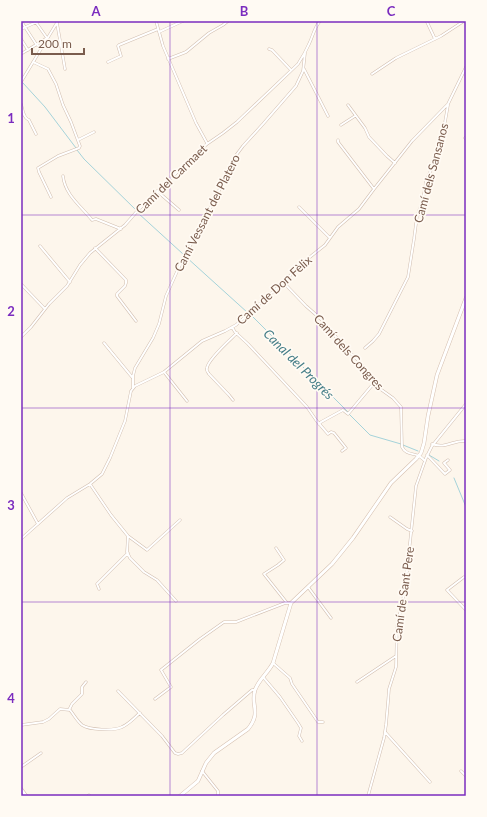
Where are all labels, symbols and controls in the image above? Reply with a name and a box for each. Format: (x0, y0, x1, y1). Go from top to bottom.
text: A (90, 3, 101, 19)
text: B (240, 3, 249, 19)
text: C (387, 3, 396, 19)
scale bar (32, 30, 84, 56)
text: 200 m (38, 36, 72, 51)
text: 1 (7, 110, 15, 126)
street label: Camí dels Sansanos (410, 121, 452, 225)
street label: Camí del Carmaet (132, 141, 210, 217)
street label: Camí Vessant del Platero (171, 152, 243, 274)
street label: Camí de Don Fèlix (233, 252, 315, 328)
text: 2 (7, 303, 15, 319)
street label: Camí dels Congres (311, 311, 387, 393)
water label: Canal del Progrés (260, 325, 338, 403)
text: 3 (7, 497, 15, 513)
street label: Camí de Sant Pere (389, 545, 417, 643)
text: 4 (7, 690, 15, 706)

